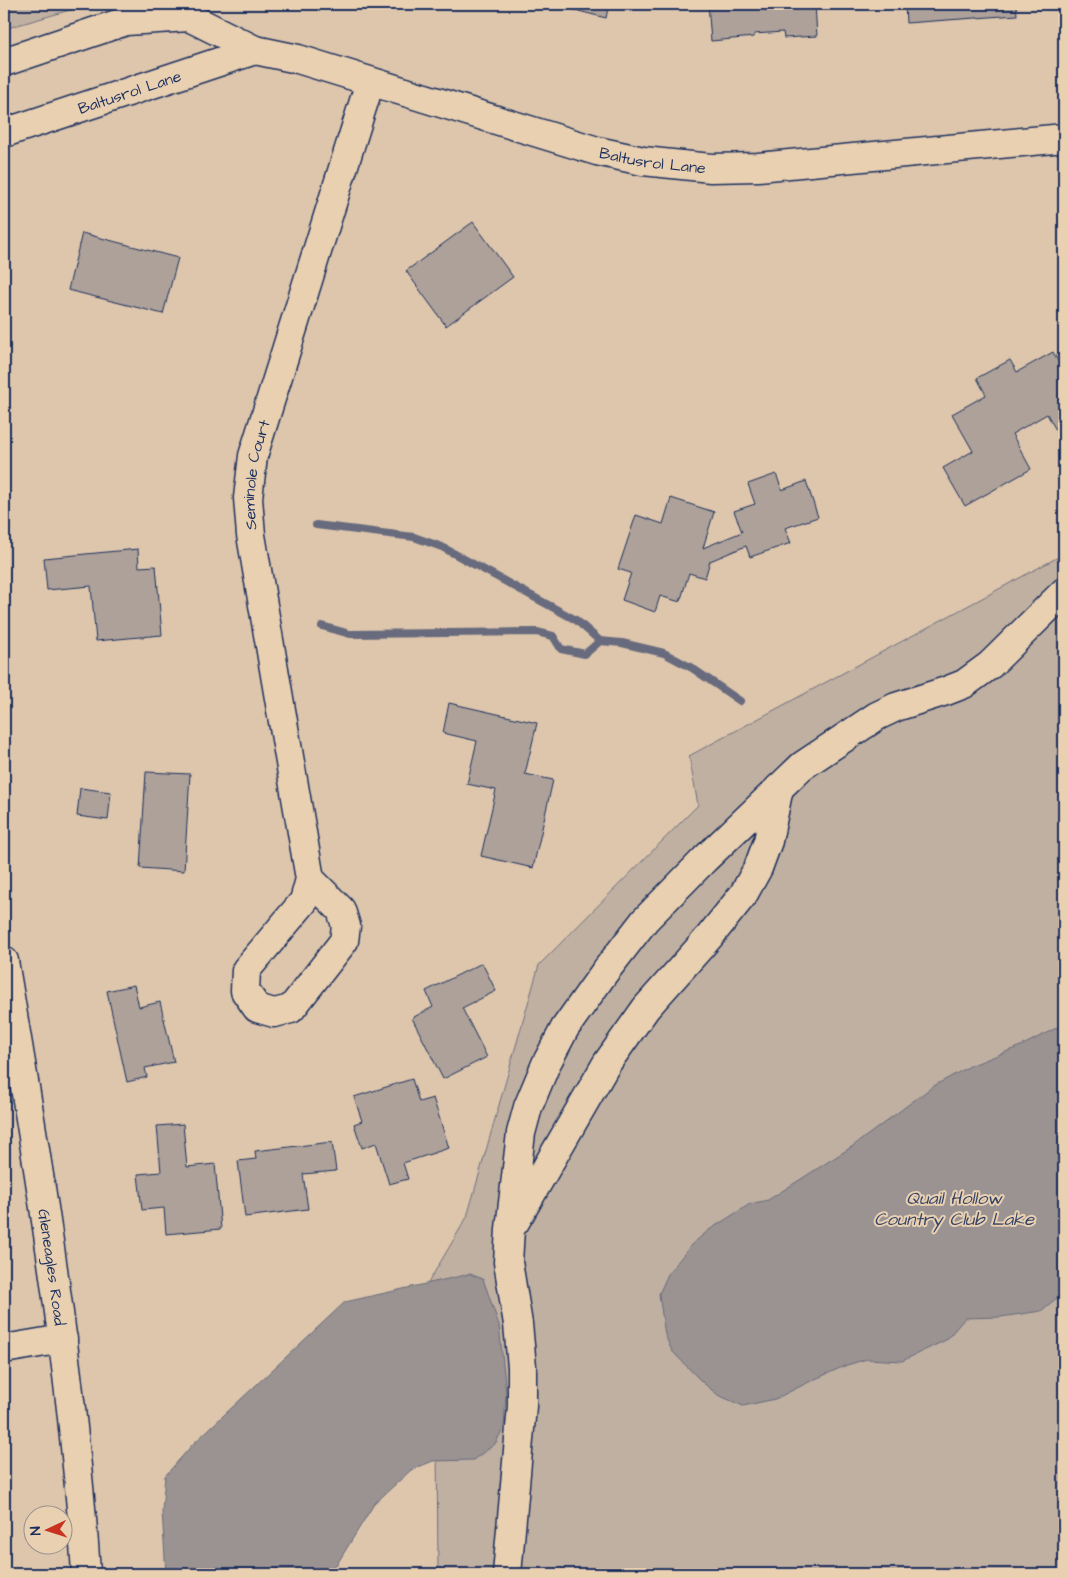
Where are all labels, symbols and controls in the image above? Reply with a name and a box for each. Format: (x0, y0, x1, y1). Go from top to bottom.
street label: Baltusrol Lane (75, 65, 184, 120)
street label: Baltusrol Lane (597, 142, 707, 179)
street label: Seminole Court (238, 417, 276, 531)
water label: Quail Hollow Country Club Lake (874, 1186, 1035, 1233)
street label: Gleneagles Road (32, 1207, 71, 1327)
north arrow (22, 1506, 72, 1556)
text: N (26, 1526, 46, 1536)

